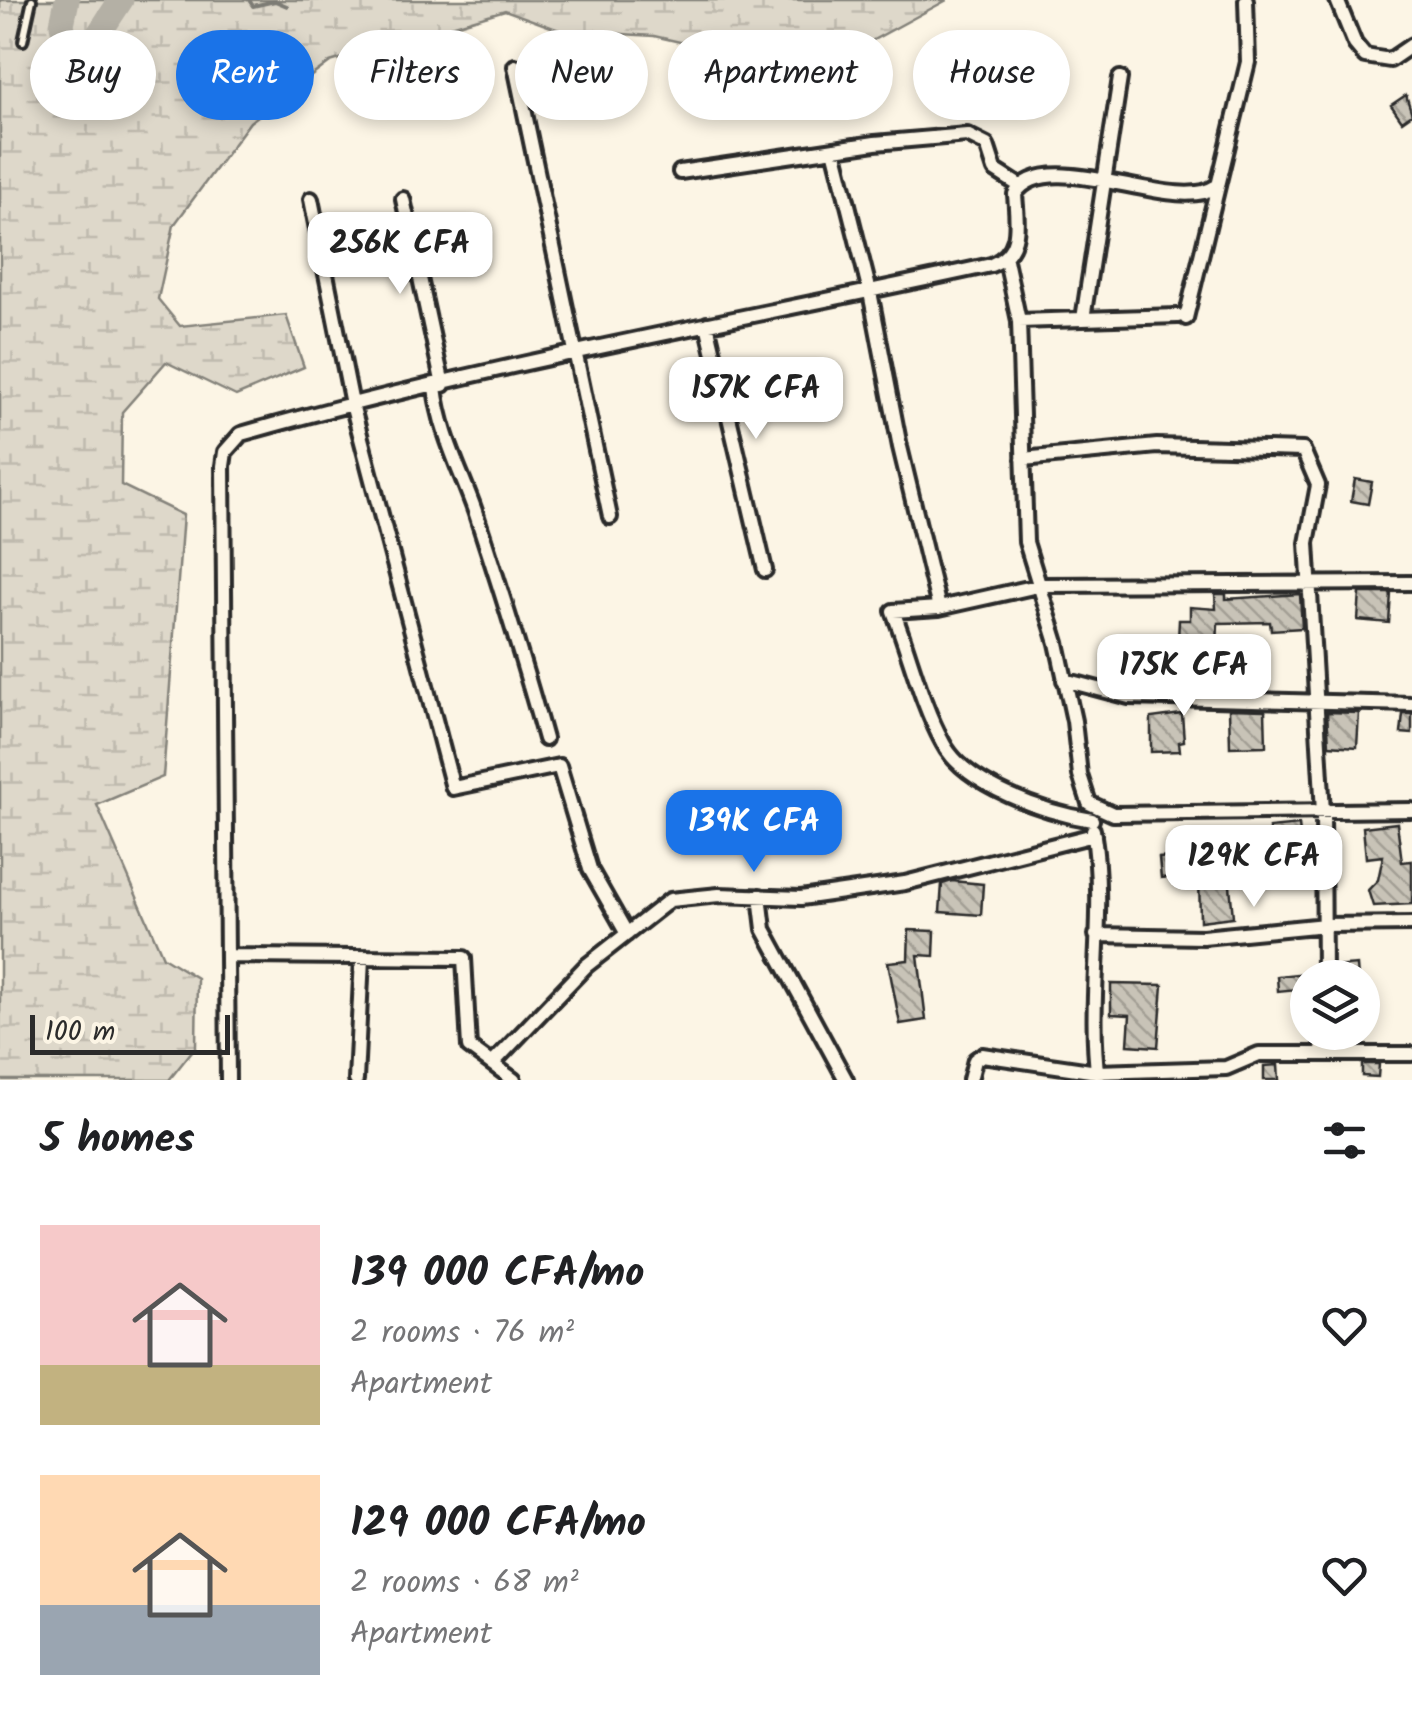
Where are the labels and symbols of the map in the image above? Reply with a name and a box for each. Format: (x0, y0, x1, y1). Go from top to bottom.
pin: 256K CFA (297, 212, 503, 297)
pin: 157K CFA (653, 357, 859, 442)
pin: 175K CFA (1081, 634, 1287, 719)
pin: 139K CFA (651, 790, 857, 875)
pin: 129K CFA (1151, 825, 1357, 910)
scale bar (30, 1010, 230, 1054)

